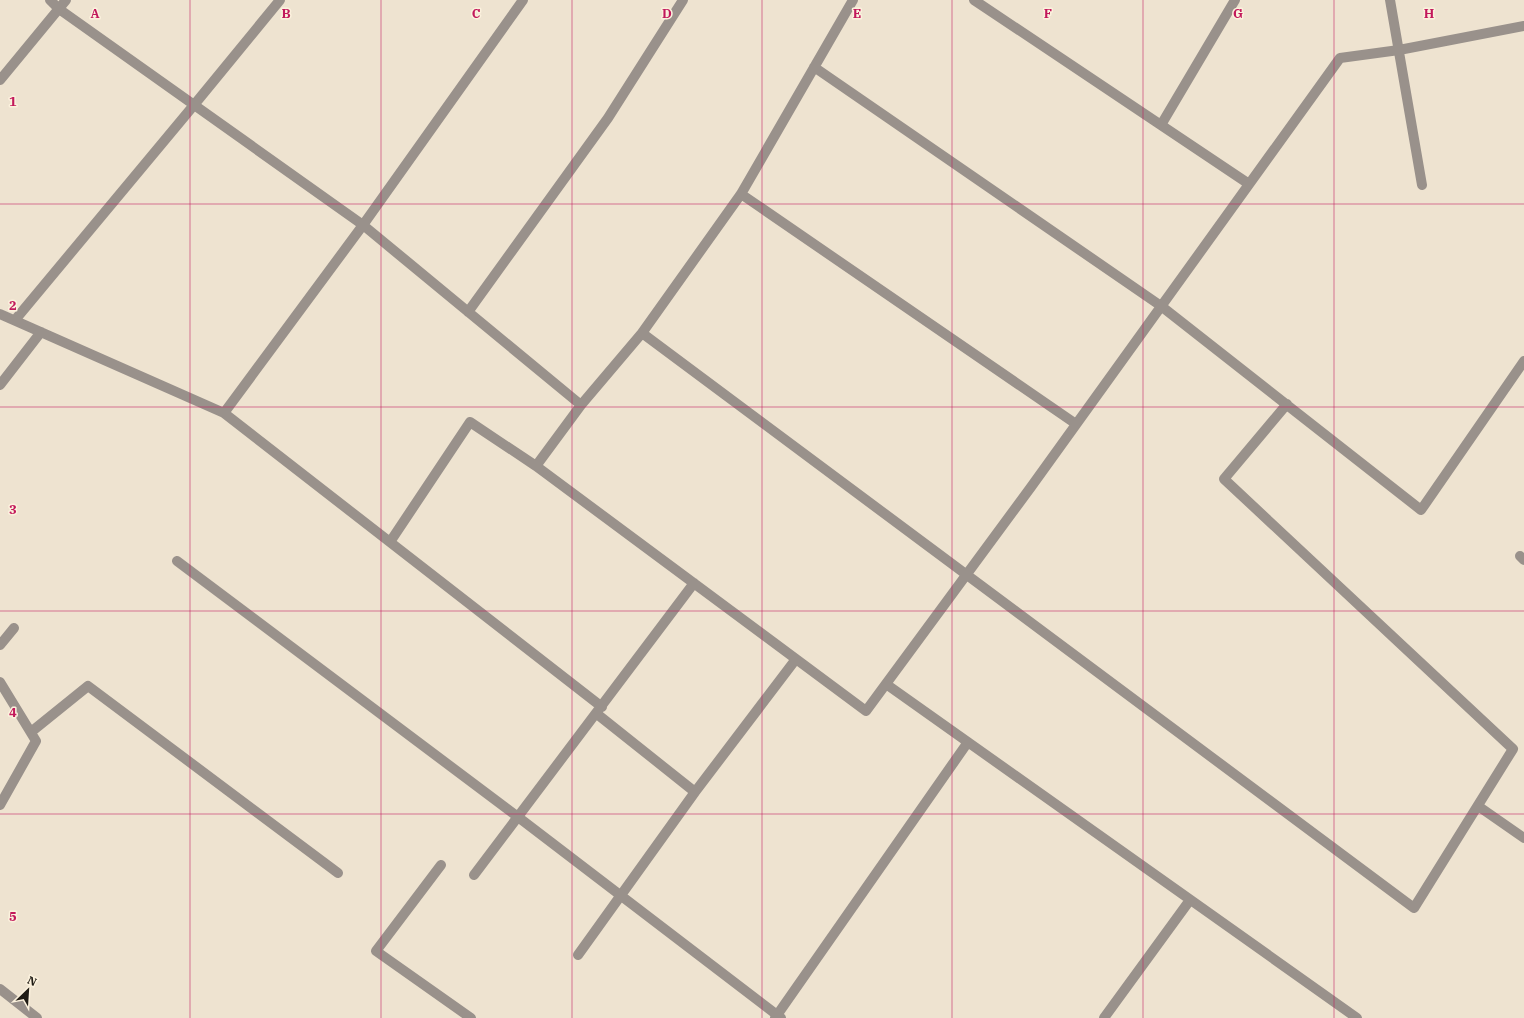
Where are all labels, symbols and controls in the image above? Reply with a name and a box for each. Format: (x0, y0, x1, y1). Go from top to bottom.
text: A (90, 5, 100, 22)
text: B (281, 5, 291, 22)
text: C (472, 5, 481, 22)
text: D (662, 5, 672, 22)
text: E (853, 5, 861, 22)
text: F (1044, 5, 1052, 22)
text: G (1233, 5, 1243, 22)
text: H (1424, 5, 1435, 22)
text: 1 (9, 93, 17, 110)
text: 2 (9, 297, 17, 314)
text: 3 (9, 501, 17, 518)
text: 4 (9, 704, 17, 721)
text: 5 (9, 908, 17, 925)
north arrow (8, 970, 48, 1010)
text: N (25, 973, 39, 989)

